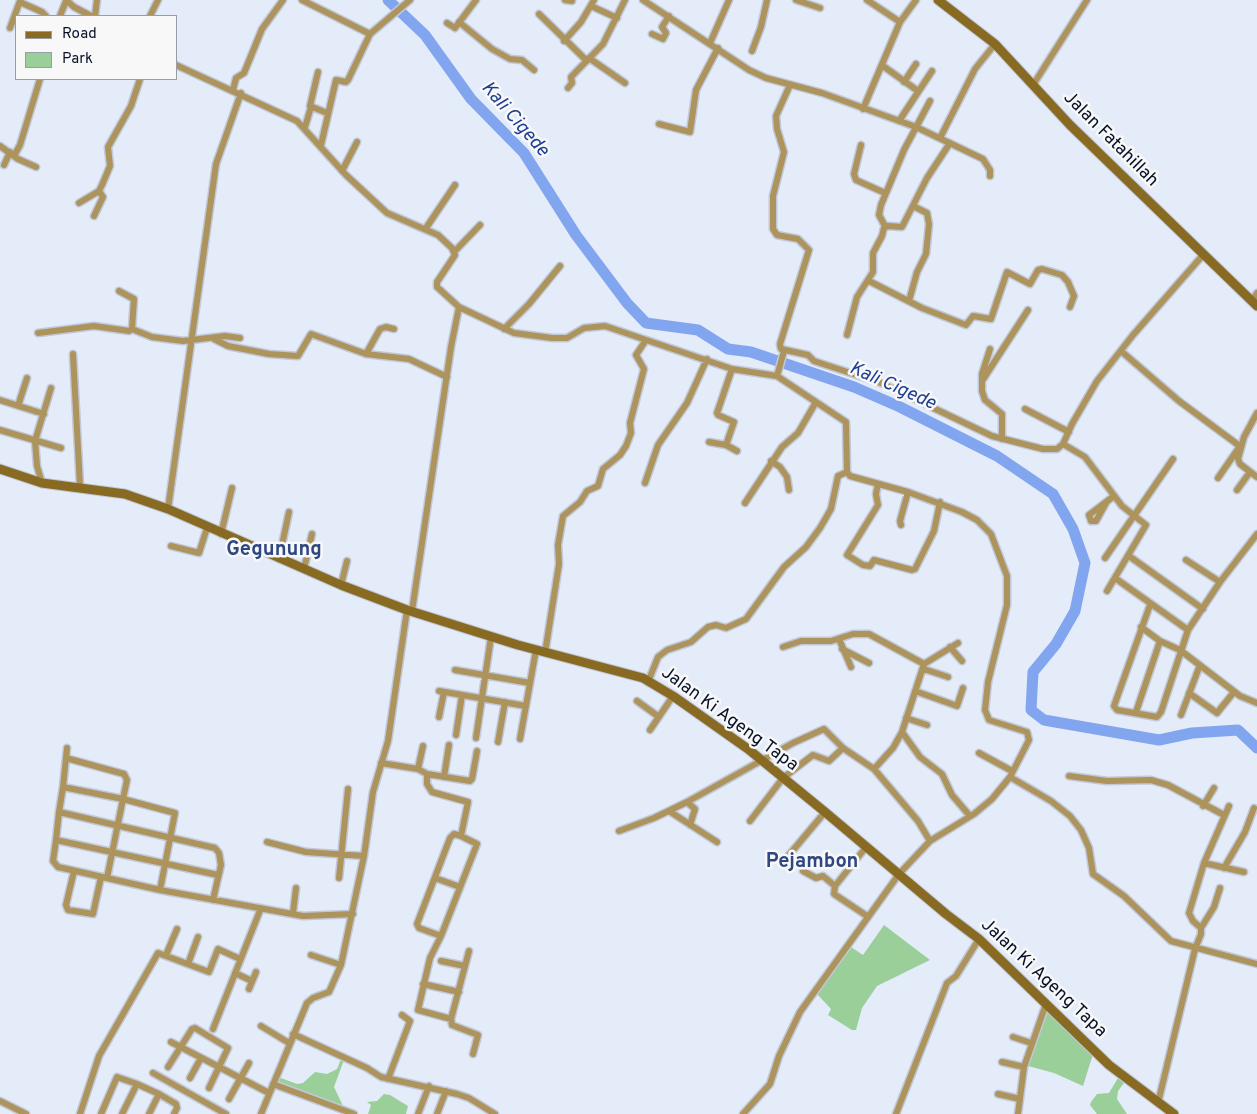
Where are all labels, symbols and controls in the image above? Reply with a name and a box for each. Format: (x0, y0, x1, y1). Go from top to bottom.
legend (15, 15, 178, 80)
text: Road (62, 25, 97, 44)
text: Park (62, 50, 93, 69)
water label: Kali Cigede (475, 78, 553, 162)
street label: Jalan Fatahillah (1058, 88, 1162, 192)
water label: Kali Cigede (845, 358, 939, 416)
district label: Gegunung (226, 539, 322, 563)
street label: Jalan Ki Ageng Tapa (656, 663, 802, 777)
district label: Pejambon (766, 851, 858, 875)
street label: Jalan Ki Ageng Tapa (976, 915, 1110, 1043)

